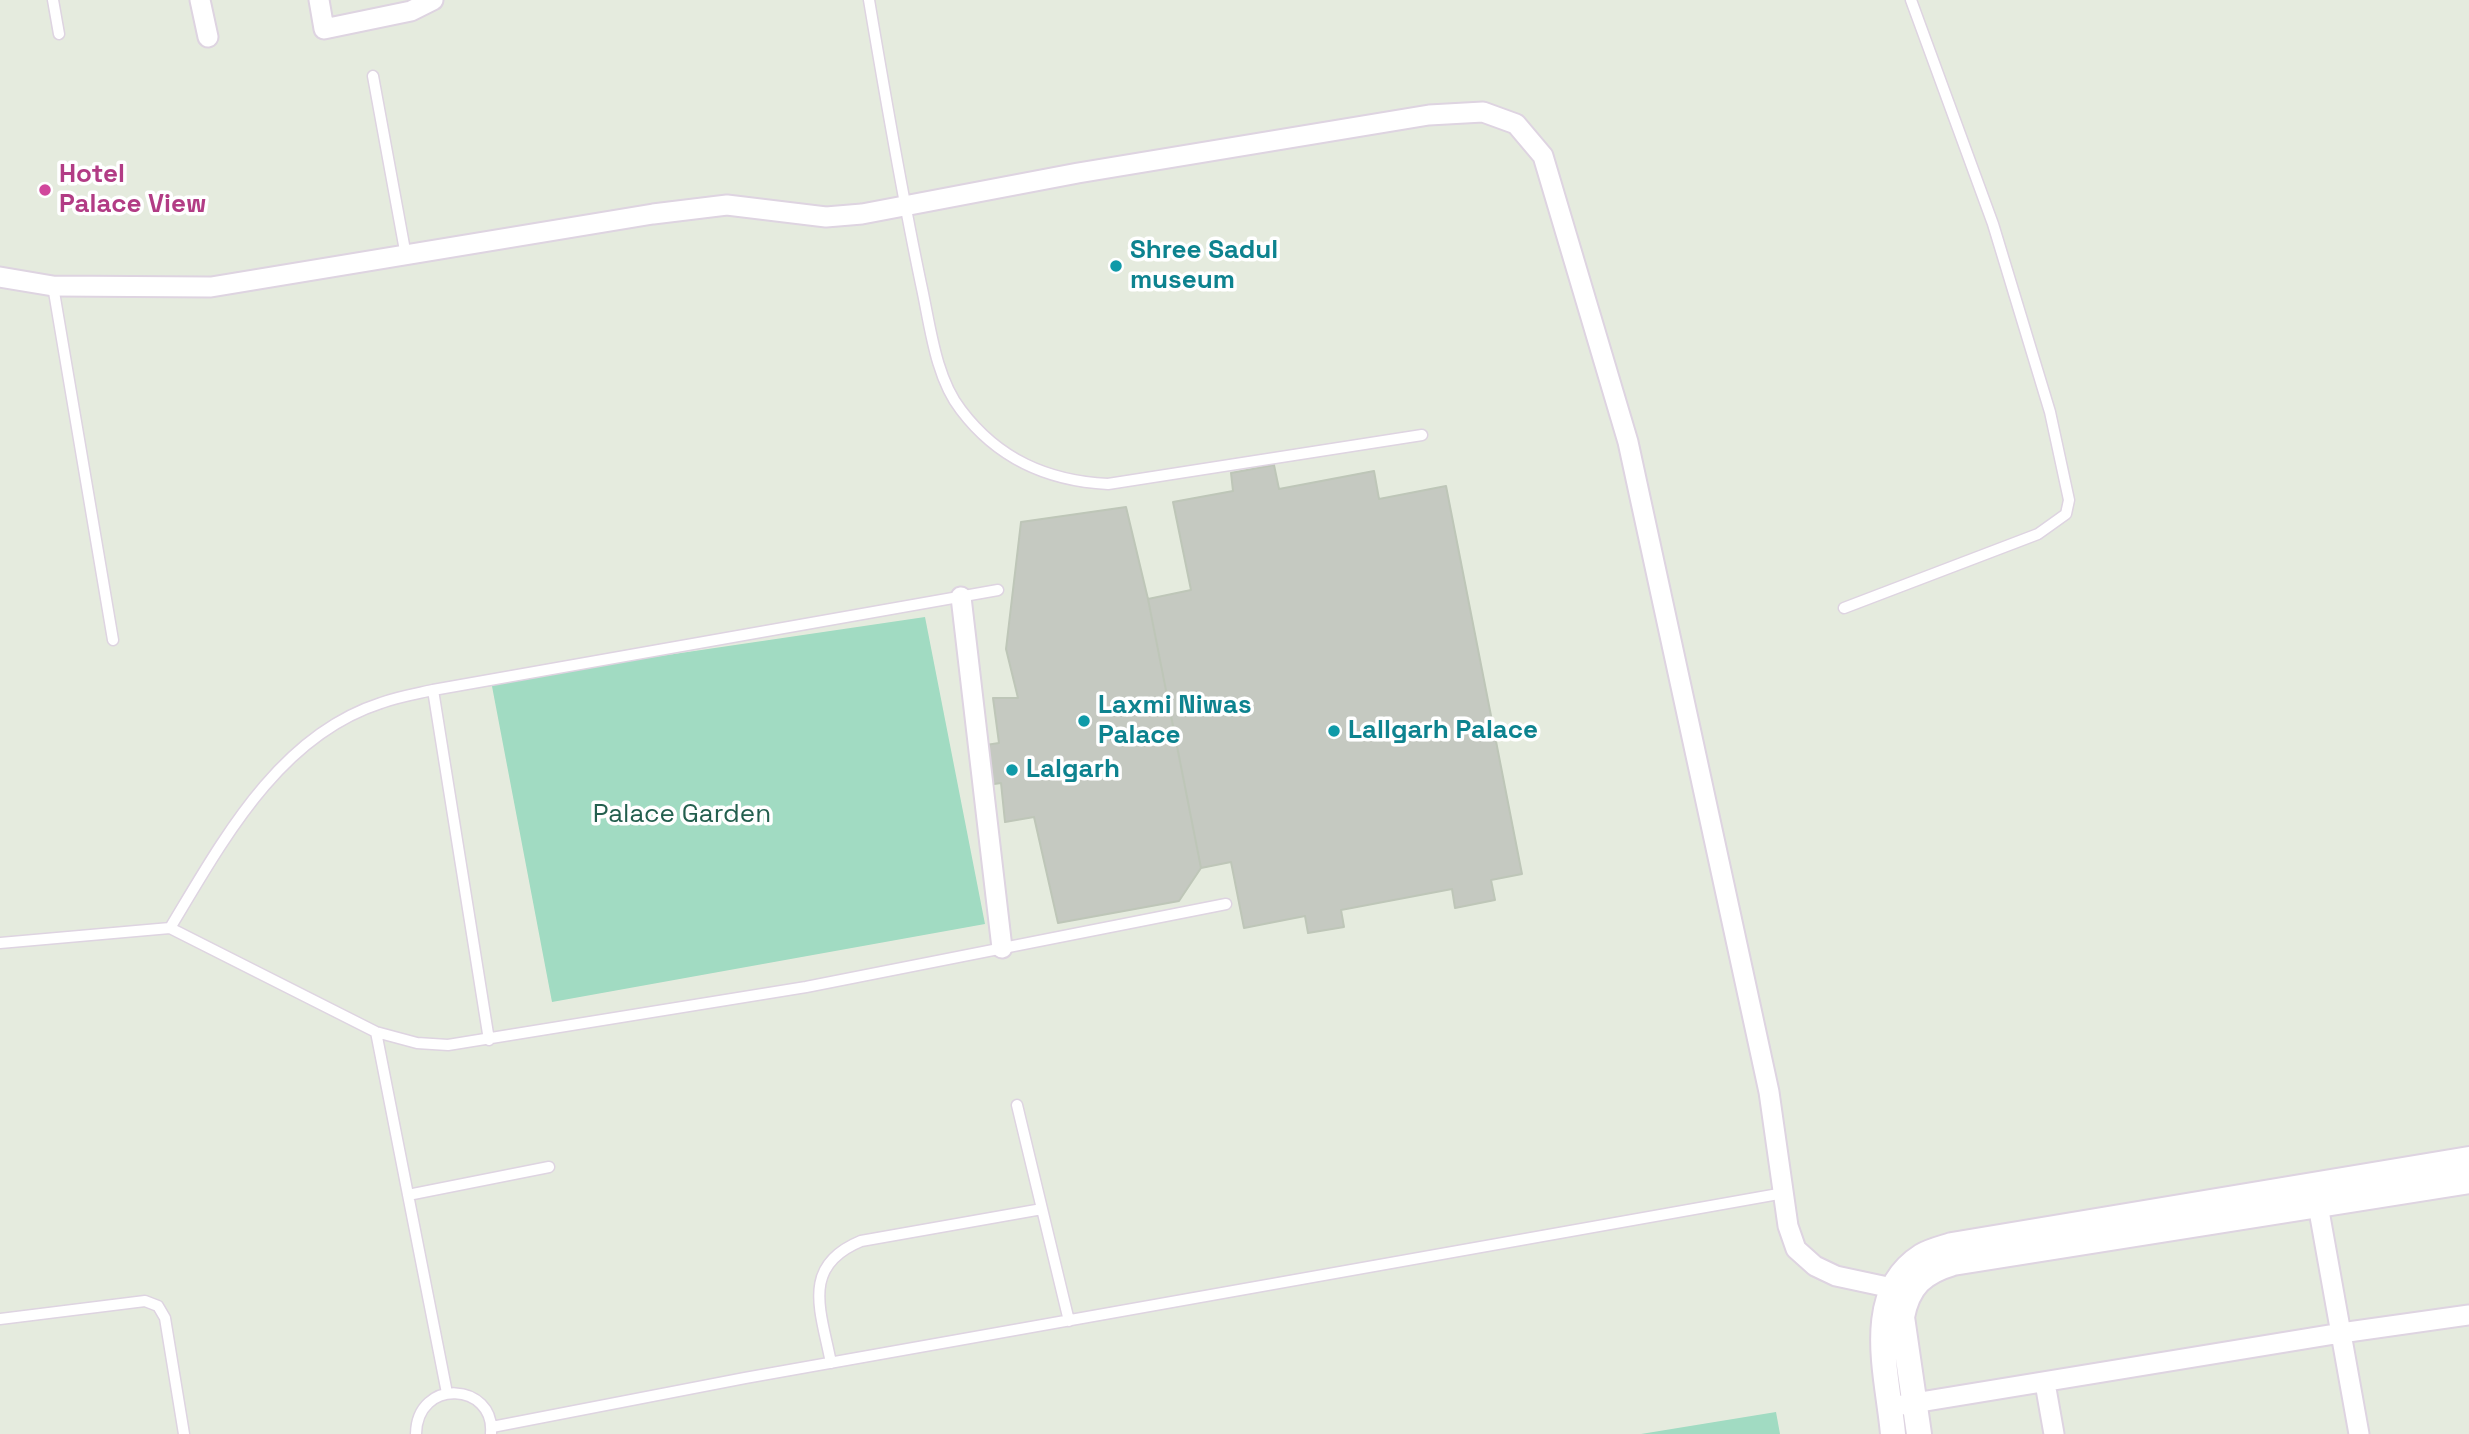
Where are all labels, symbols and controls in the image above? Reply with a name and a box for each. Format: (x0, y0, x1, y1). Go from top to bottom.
place label: Hotel Palace View (59, 159, 206, 220)
marker: Hotel Palace View (37, 182, 53, 198)
place label: Shree Sadul museum (1130, 235, 1278, 296)
marker: Shree Sadul museum (1108, 258, 1124, 274)
place label: Laxmi Niwas Palace (1098, 690, 1252, 752)
marker: Laxmi Niwas Palace (1076, 713, 1092, 729)
place label: Lallgarh Palace (1348, 715, 1538, 747)
marker: Lallgarh Palace (1326, 723, 1342, 739)
place label: Lalgarh (1026, 754, 1120, 786)
marker: Lalgarh (1004, 762, 1020, 778)
park label: Palace Garden (593, 799, 771, 831)

